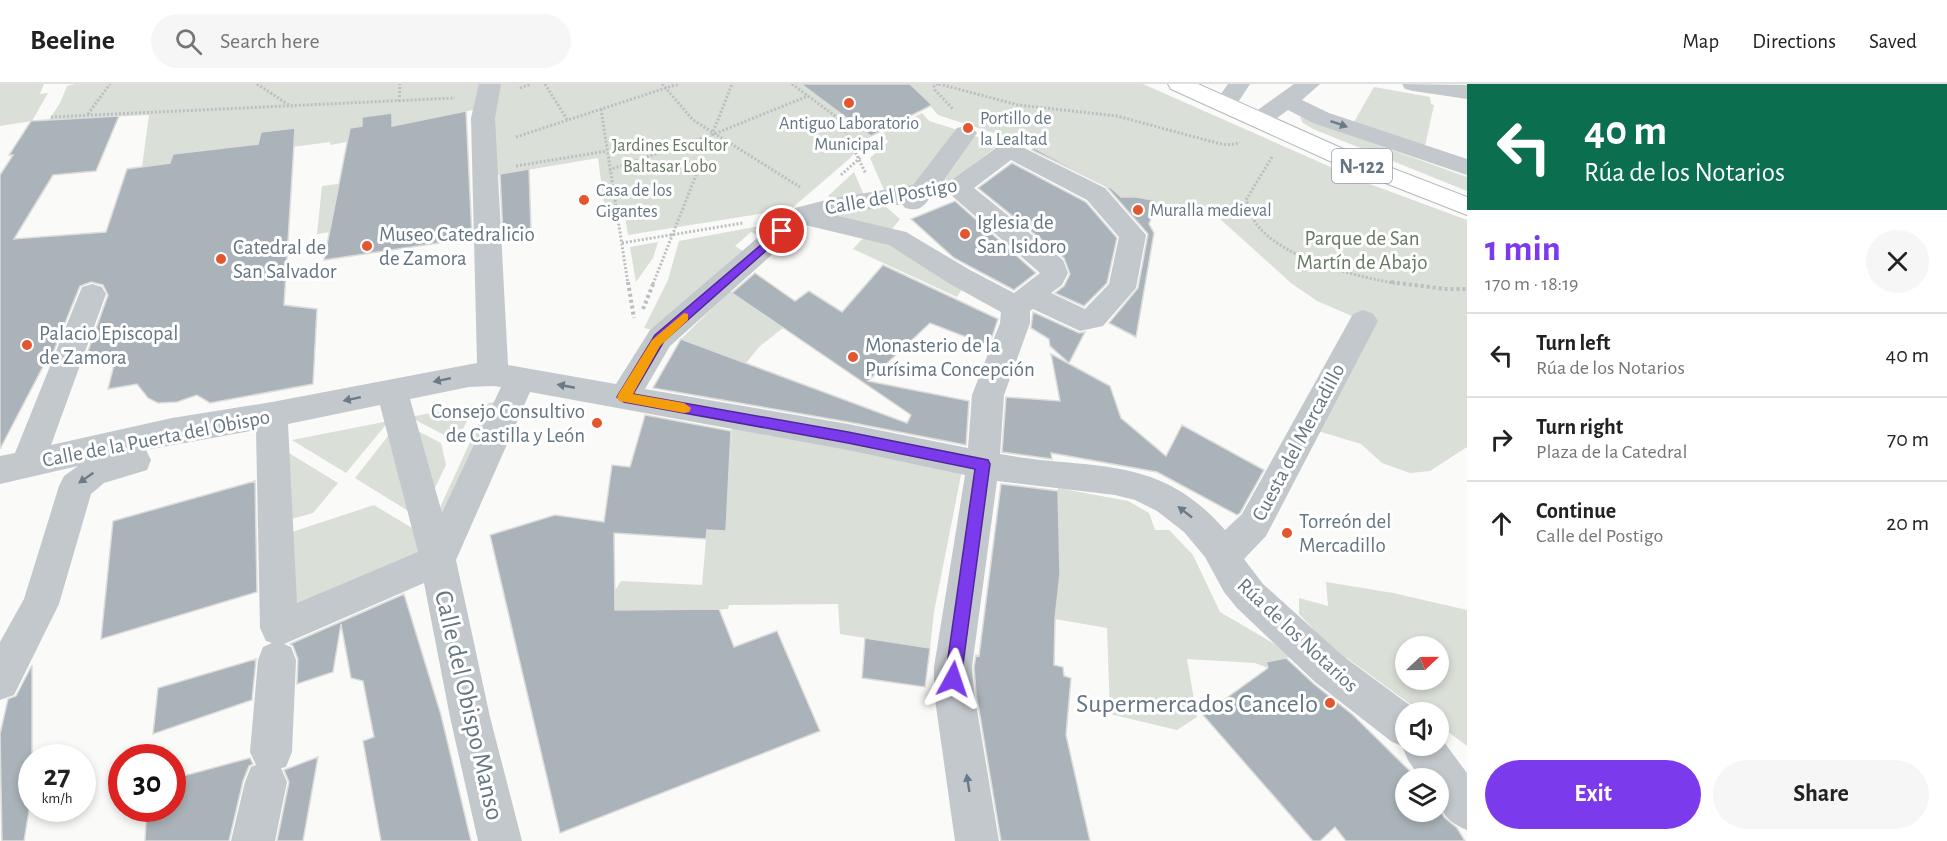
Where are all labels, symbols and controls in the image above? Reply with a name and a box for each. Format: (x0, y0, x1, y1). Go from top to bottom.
search box (151, 14, 571, 68)
icon: search (172, 25, 205, 58)
text: Beeline (30, 27, 115, 55)
text: Search here (220, 30, 320, 52)
text: Map (1683, 31, 1719, 52)
text: Directions (1752, 31, 1836, 52)
text: Saved (1869, 31, 1917, 52)
marker: Antiguo Laboratorio Municipal (842, 96, 856, 110)
icon: left (1485, 108, 1563, 186)
place label: Portillo de la Lealtad (980, 110, 1052, 149)
text: 40 m (1584, 110, 1667, 152)
place label: Antiguo Laboratorio Municipal (779, 115, 919, 154)
one-way arrow (1330, 119, 1348, 129)
marker: Portillo de la Lealtad (961, 121, 975, 135)
park label: Jardines Escultor Baltasar Lobo (612, 137, 728, 176)
road number: N-122 (1332, 149, 1392, 183)
text: Rúa de los Notarios (1584, 159, 1785, 186)
street label: Calle del Postigo (823, 175, 959, 218)
place label: Casa de los Gigantes (596, 182, 672, 221)
marker: Casa de los Gigantes (577, 193, 591, 207)
place label: Muralla medieval (1150, 202, 1272, 220)
marker: Muralla medieval (1131, 203, 1145, 217)
pin (756, 205, 807, 256)
place label: Iglesia de San Isidoro (977, 212, 1066, 257)
icon: arrive (765, 214, 798, 247)
place label: Museo Catedralicio de Zamora (379, 224, 535, 269)
marker: Iglesia de San Isidoro (958, 227, 972, 241)
park label: Parque de San Martín de Abajo (1296, 228, 1428, 273)
button: close (1866, 230, 1929, 293)
text: 1 min (1485, 231, 1561, 267)
place label: Catedral de San Salvador (233, 237, 337, 282)
marker: Museo Catedralicio de Zamora (360, 239, 374, 253)
marker: Catedral de San Salvador (214, 252, 228, 266)
text: 170 m · 18:19 (1485, 274, 1578, 294)
place label: Palacio Episcopal de Zamora (39, 323, 179, 368)
text: Turn left (1536, 332, 1610, 354)
place label: Monasterio de la Purísima Concepción (865, 335, 1035, 380)
marker: Palacio Episcopal de Zamora (20, 338, 34, 352)
icon: left (1485, 339, 1518, 372)
text: 40 m (1886, 344, 1929, 366)
marker: Monasterio de la Purísima Concepción (846, 350, 860, 364)
text: Rúa de los Notarios (1536, 358, 1685, 378)
street label: Cuesta del Mercadillo (1248, 360, 1349, 524)
one-way arrow (432, 376, 451, 385)
one-way arrow (557, 381, 576, 390)
one-way arrow (343, 395, 362, 404)
place label: Consejo Consultivo de Castilla y León (431, 401, 585, 446)
street label: Calle de la Puerta del Obispo (41, 406, 272, 471)
marker: Consejo Consultivo de Castilla y León (590, 416, 604, 430)
text: Turn right (1536, 416, 1623, 438)
icon: right (1485, 423, 1518, 456)
text: 70 m (1887, 428, 1929, 450)
text: Plaza de la Catedral (1536, 442, 1687, 462)
one-way arrow (77, 473, 94, 484)
text: Continue (1536, 500, 1616, 522)
one-way arrow (1177, 506, 1193, 518)
icon: ahead (1485, 507, 1518, 540)
place label: Torreón del Mercadillo (1299, 511, 1391, 556)
text: 20 m (1886, 512, 1929, 534)
marker: Torreón del Mercadillo (1280, 526, 1294, 540)
text: Calle del Postigo (1536, 526, 1663, 546)
street label: Rúa de los Notarios (1233, 574, 1362, 696)
street label: Calle del Obispo Manso (430, 588, 508, 822)
north arrow (1395, 636, 1449, 690)
map controls (1395, 636, 1449, 822)
position arrow (921, 647, 985, 711)
place label: Supermercados Cancelo (1076, 691, 1318, 717)
marker: Supermercados Cancelo (1323, 696, 1337, 710)
button: sound (1395, 702, 1449, 756)
speed limit sign: 30 (108, 744, 186, 822)
button: Exit (1485, 760, 1701, 829)
button: Share (1713, 760, 1929, 829)
text: 27 (43, 761, 71, 791)
button: layers (1395, 768, 1449, 822)
one-way arrow (963, 774, 972, 793)
text: km/h (42, 791, 72, 806)

